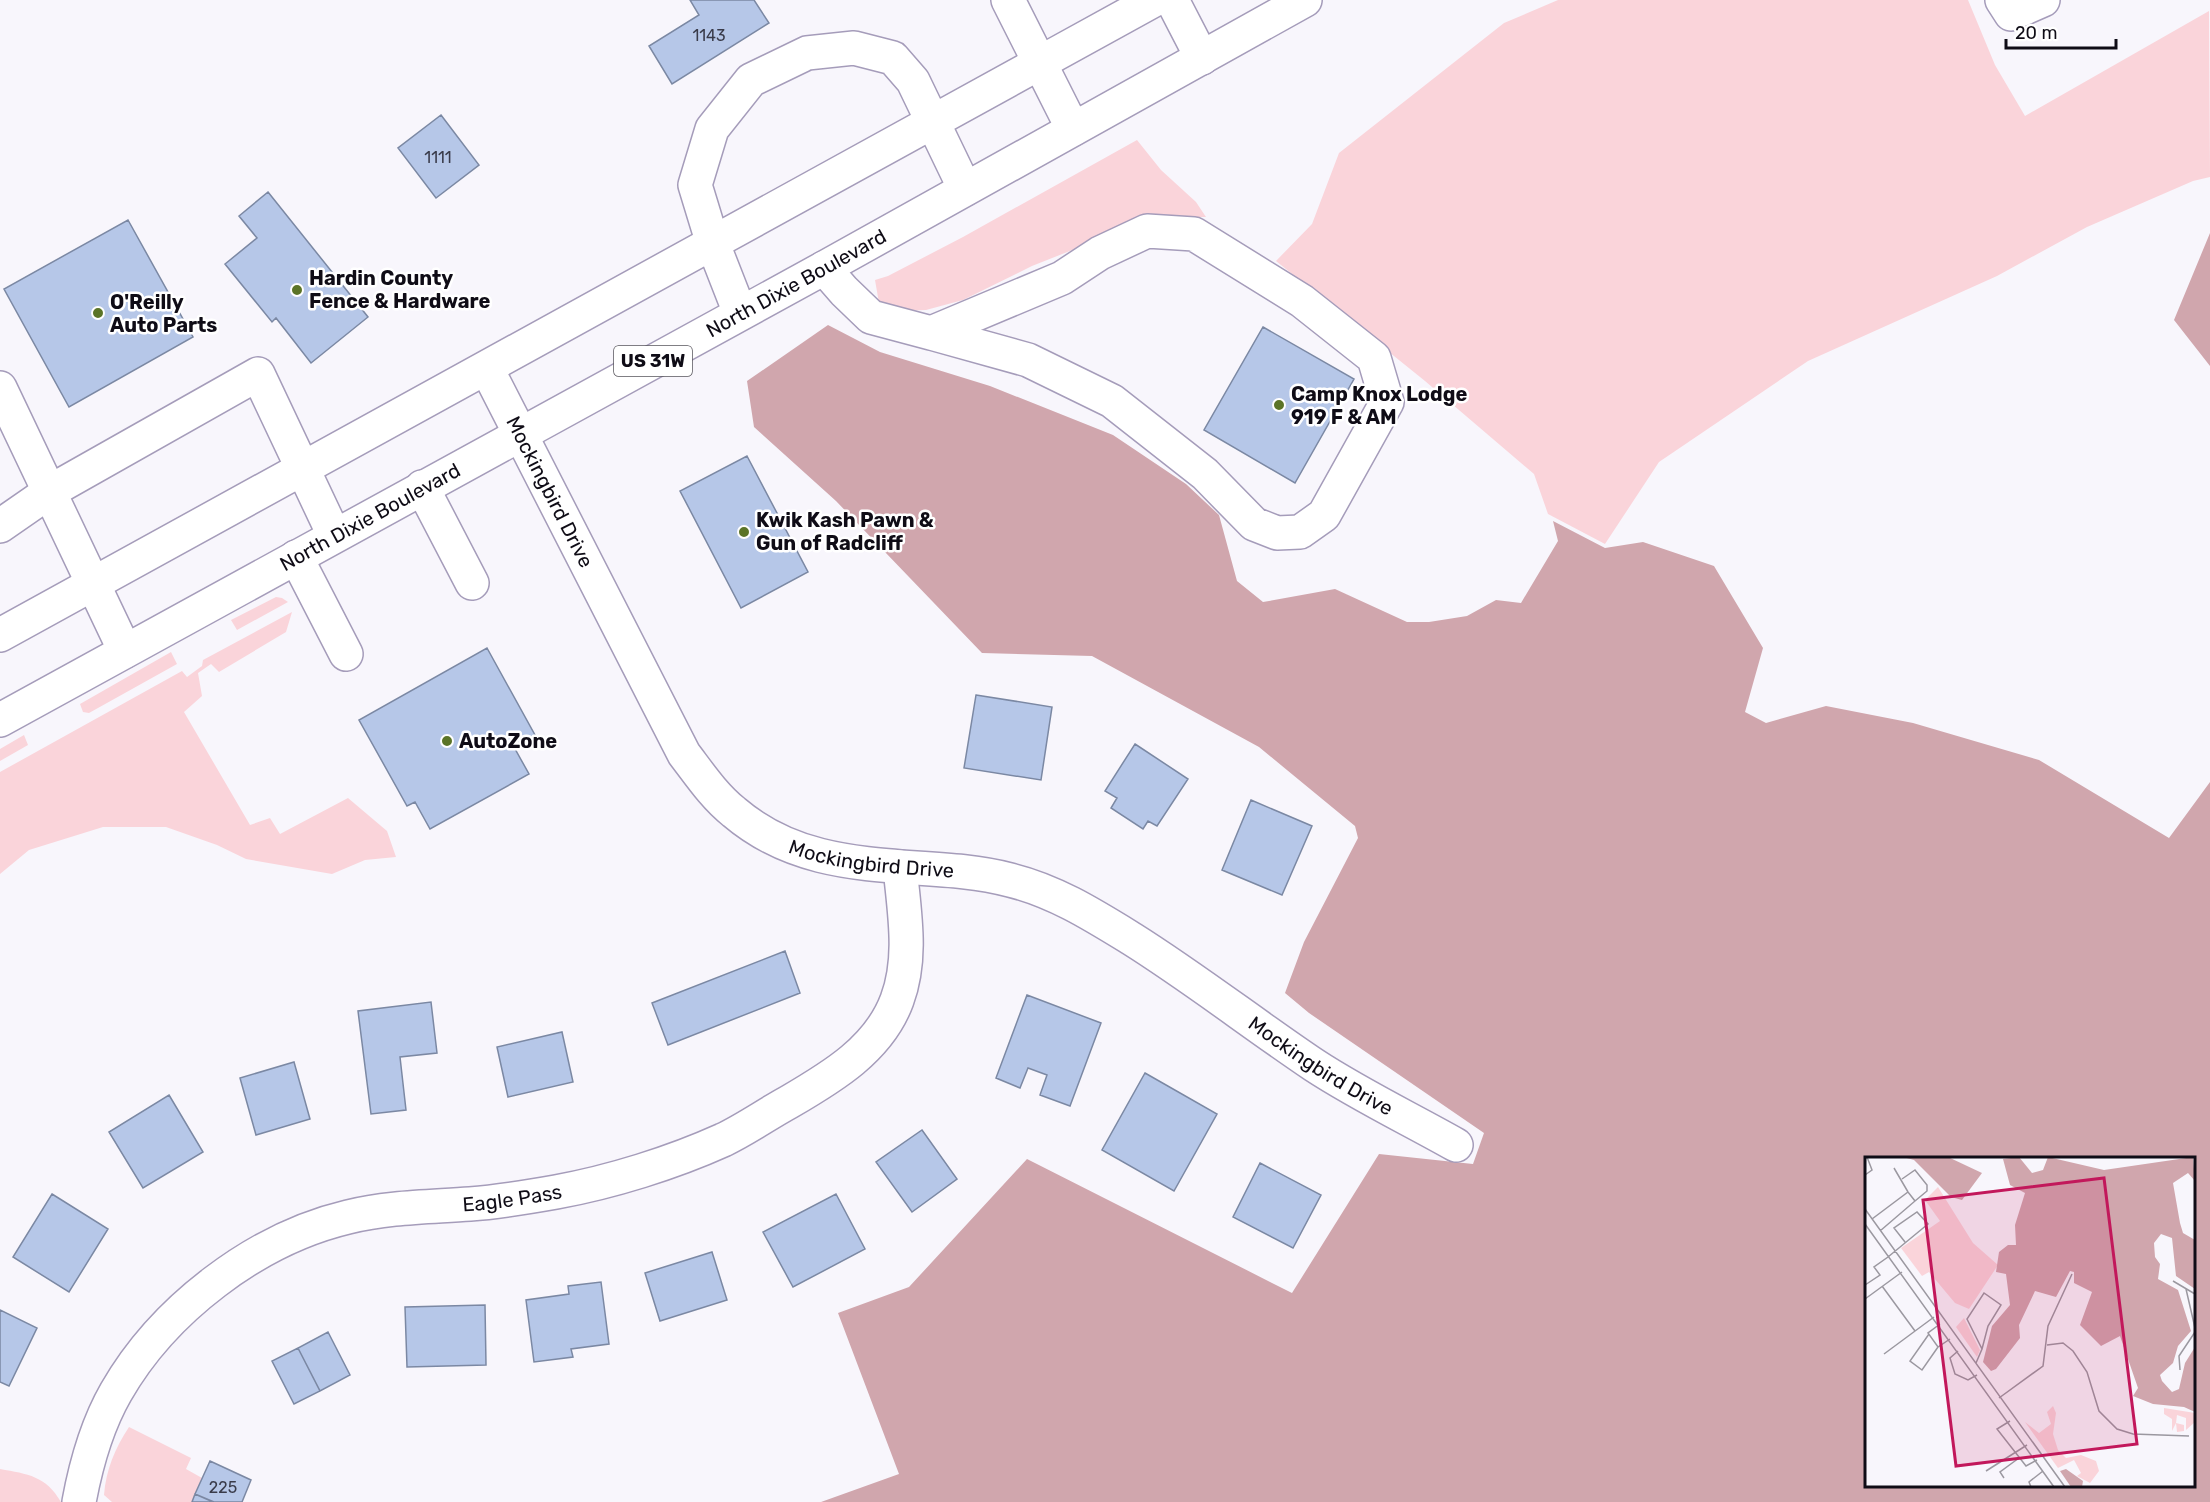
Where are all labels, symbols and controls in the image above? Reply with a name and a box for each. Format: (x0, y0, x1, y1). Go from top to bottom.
scale bar (2006, 12, 2116, 50)
text: 20 m (2015, 22, 2057, 44)
house number: 1143 (692, 26, 726, 45)
house number: 1111 (424, 148, 452, 167)
street label: North Dixie Boulevard (702, 224, 890, 342)
place label: Hardin County Fence & Hardware (309, 266, 490, 313)
marker: Hardin County Fence & Hardware (290, 283, 304, 297)
place label: O'Reilly Auto Parts (110, 290, 217, 337)
marker: O'Reilly Auto Parts (91, 306, 105, 320)
road number: US 31W (614, 346, 692, 376)
place label: Camp Knox Lodge 919 F & AM (1291, 382, 1467, 429)
marker: Camp Knox Lodge 919 F & AM (1272, 398, 1286, 412)
street label: Mockingbird Drive (501, 412, 599, 572)
street label: North Dixie Boulevard (276, 458, 464, 576)
place label: Kwik Kash Pawn & Gun of Radcliff (756, 508, 934, 555)
marker: Kwik Kash Pawn & Gun of Radcliff (737, 525, 751, 539)
place label: AutoZone (459, 729, 557, 753)
marker: AutoZone (440, 734, 454, 748)
street label: Mockingbird Drive (786, 834, 955, 883)
street label: Mockingbird Drive (1244, 1011, 1397, 1121)
inset map (1865, 1157, 2195, 1487)
street label: Eagle Pass (462, 1179, 564, 1217)
house number: 225 (209, 1478, 237, 1497)

